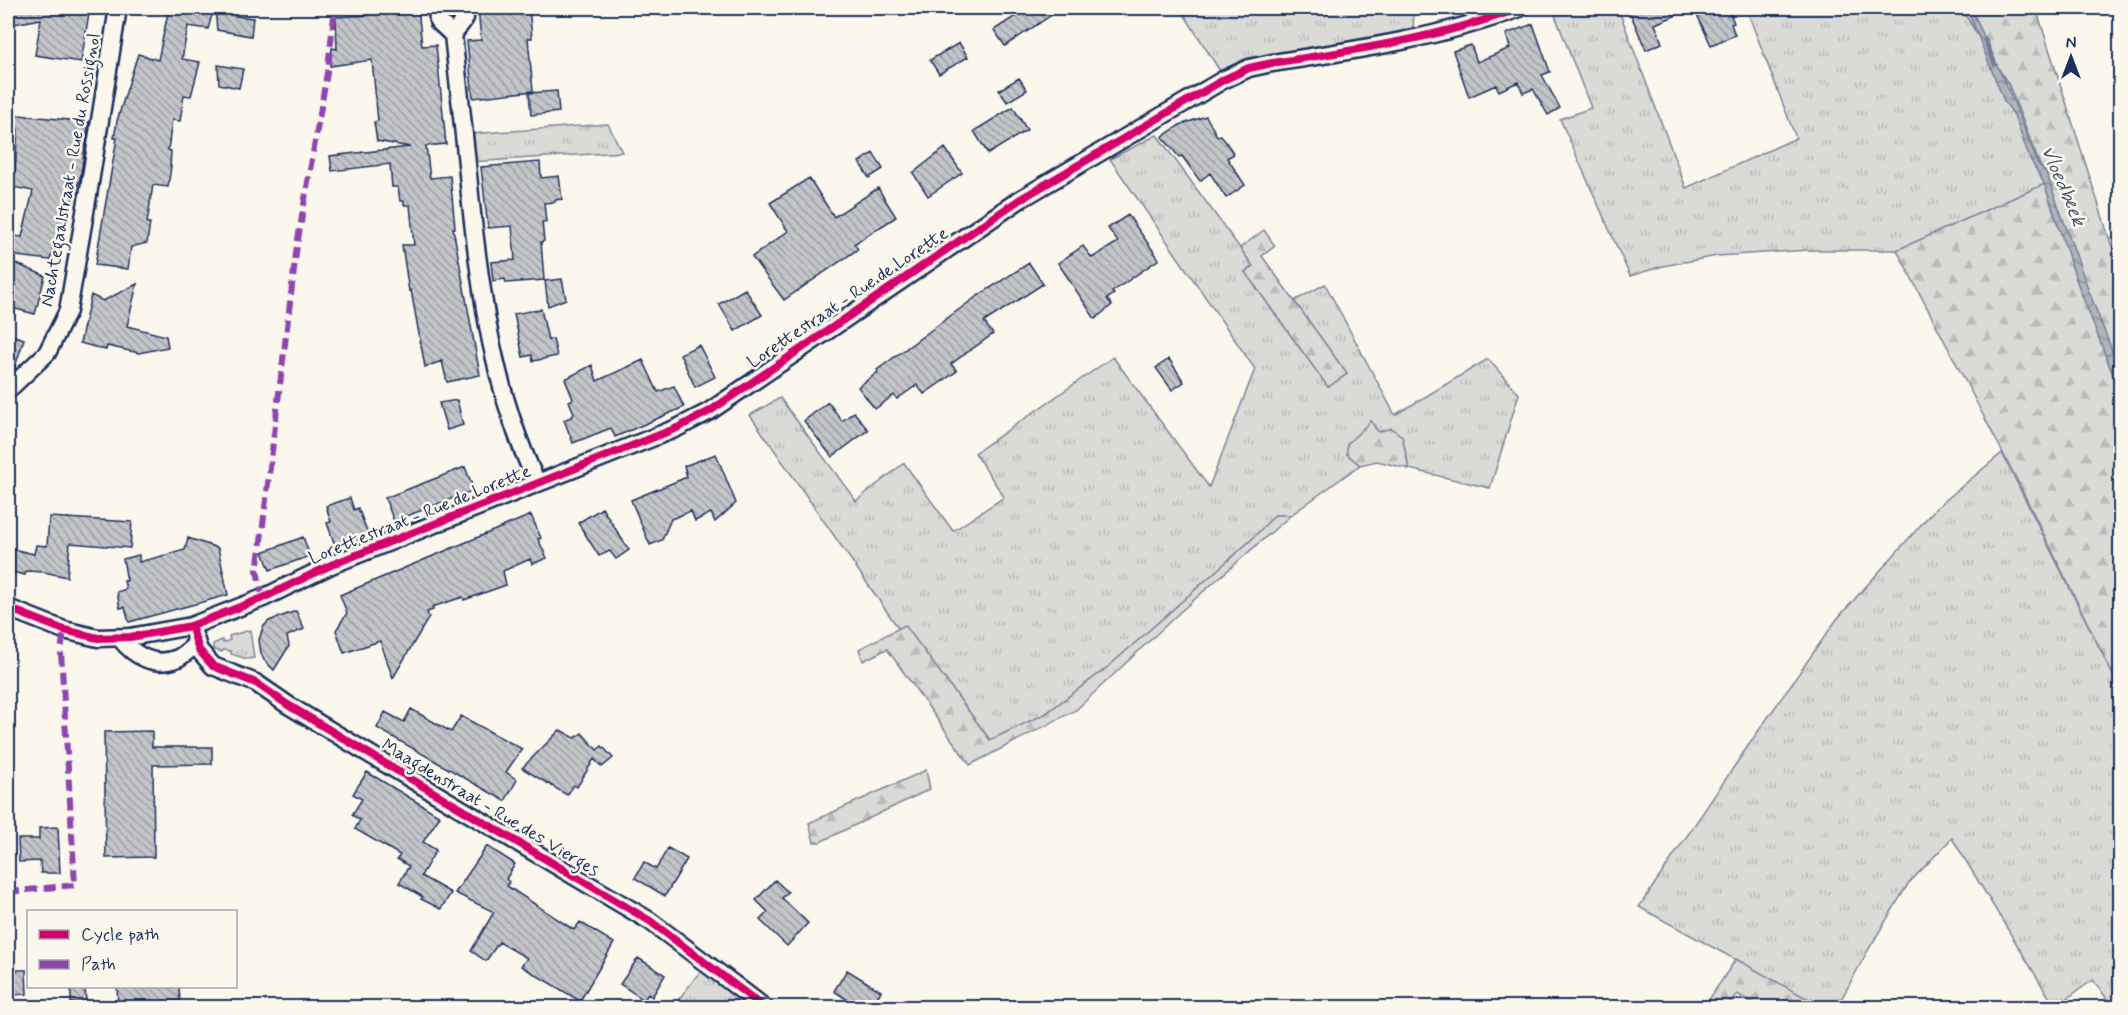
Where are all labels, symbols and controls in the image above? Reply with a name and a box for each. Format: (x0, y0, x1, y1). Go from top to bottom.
north arrow (2041, 27, 2101, 87)
street label: Nachtegaalstraat - Rue du Rossignol (35, 31, 109, 309)
text: N (2066, 33, 2076, 54)
water label: Vloedbeek (2034, 142, 2093, 232)
street label: Lorettestraat - Rue de Lorette (743, 222, 953, 374)
street label: Lorettestraat - Rue de Lorette (305, 459, 535, 571)
street label: Maagdenstraat - Rue des Vierges (376, 733, 603, 884)
legend (27, 910, 237, 988)
text: Cycle path (81, 923, 159, 947)
text: Path (81, 953, 116, 977)

